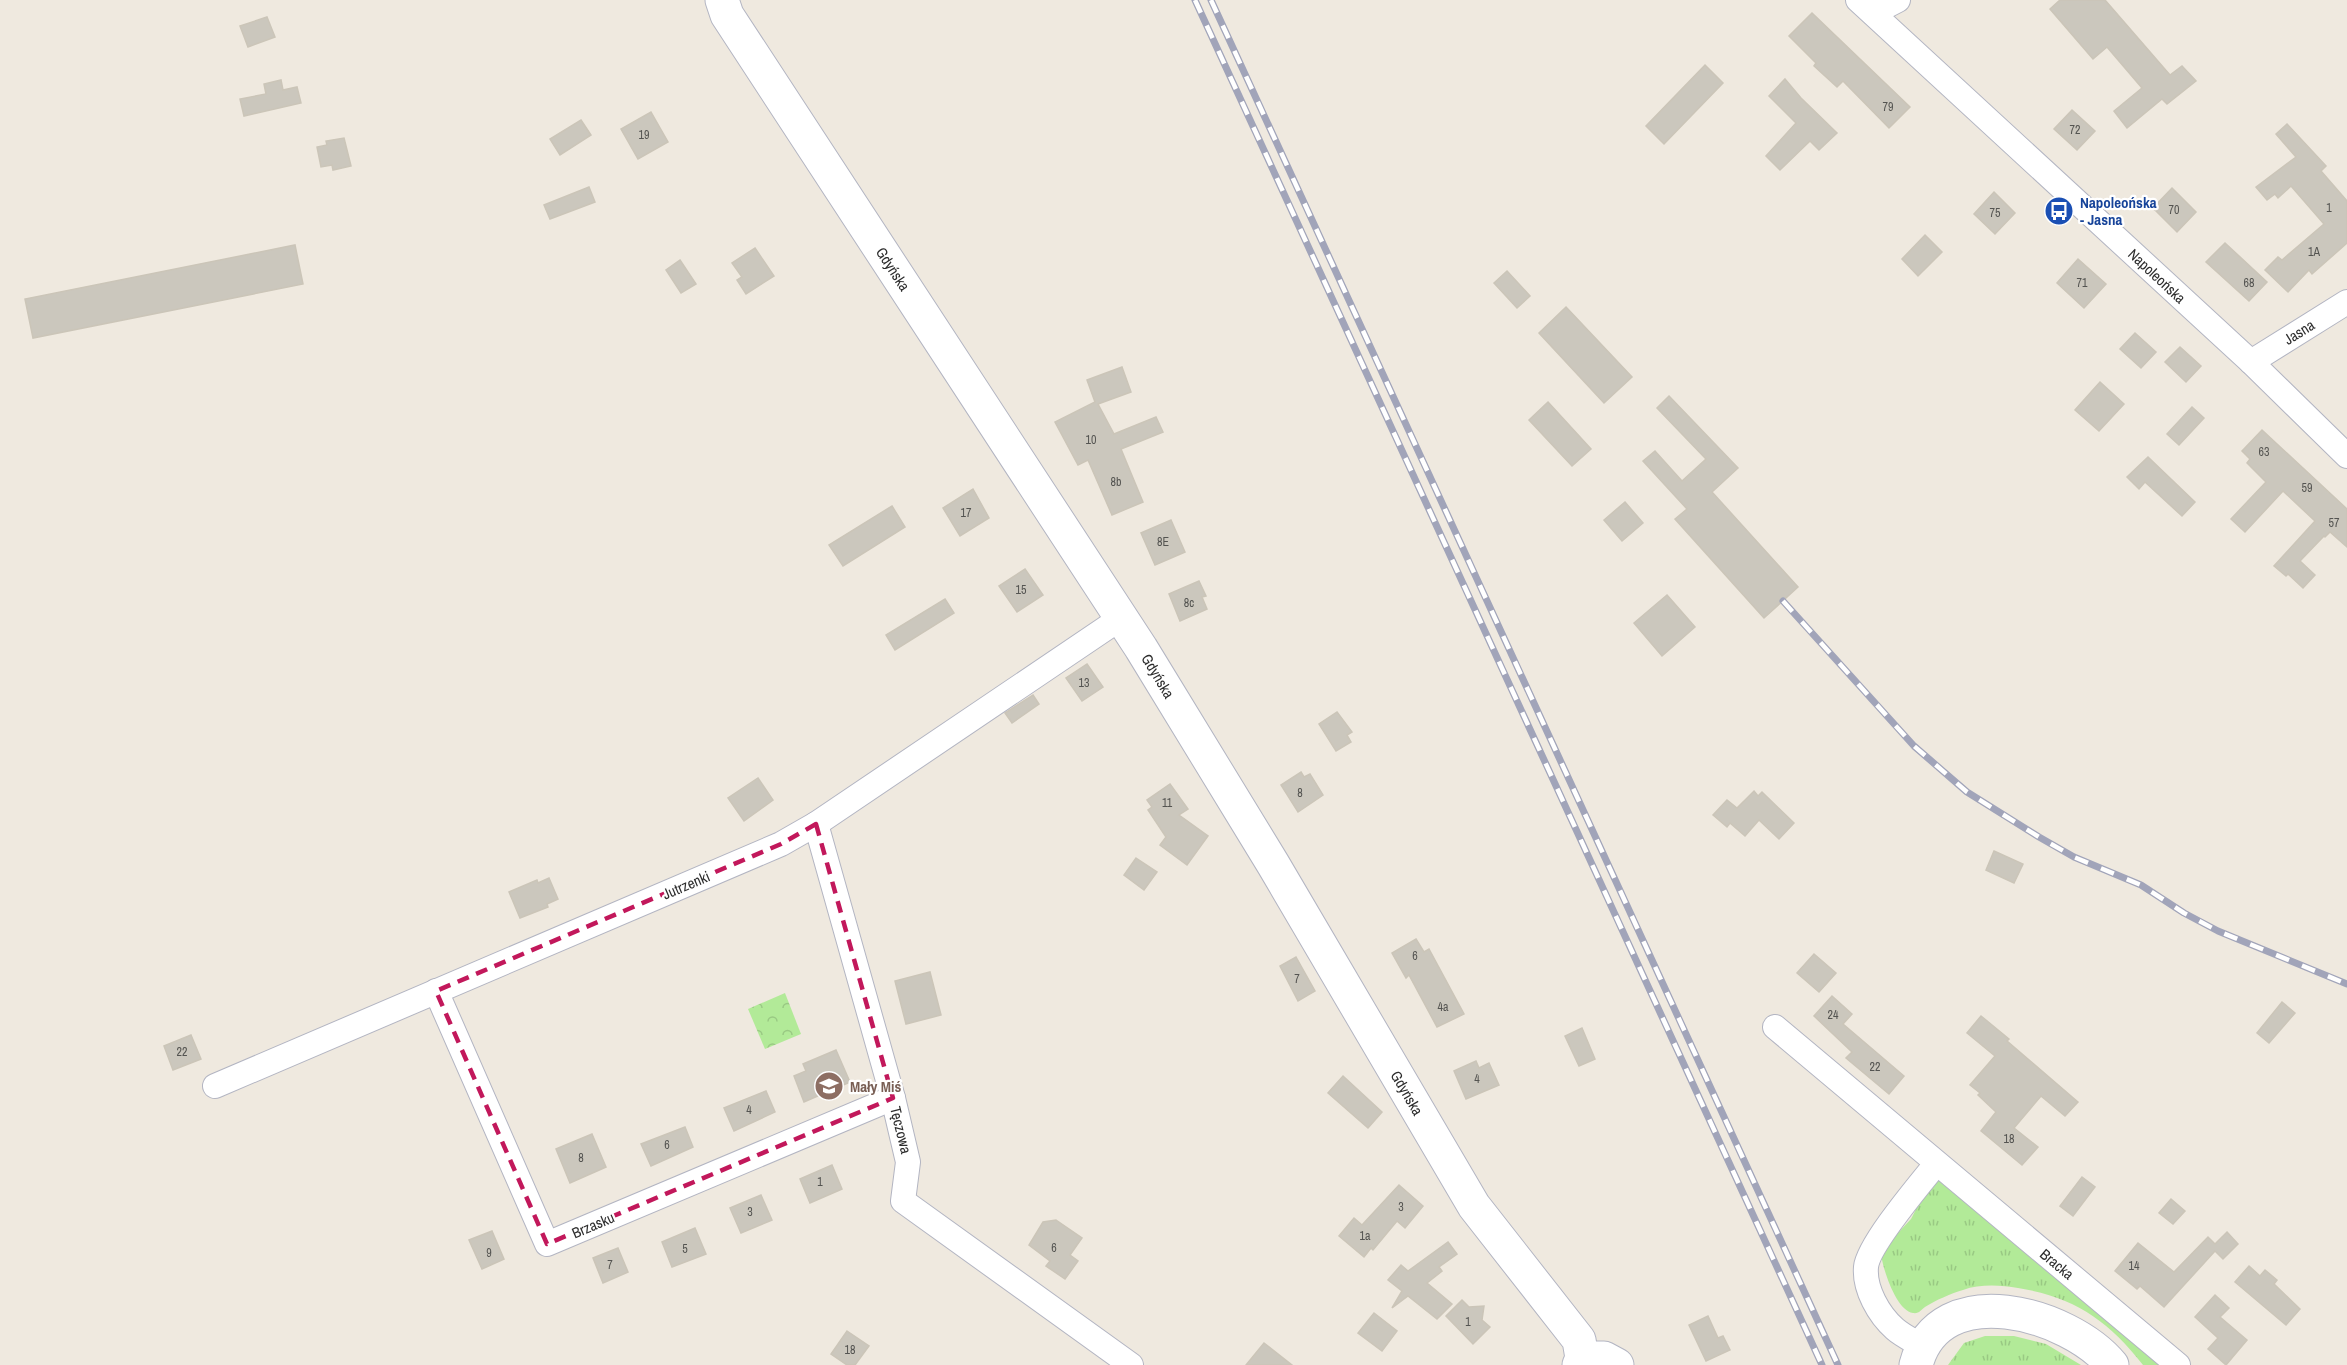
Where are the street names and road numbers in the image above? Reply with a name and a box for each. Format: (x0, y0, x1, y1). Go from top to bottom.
street label: Gdyńska (871, 243, 915, 295)
street label: Napoleońska (2124, 244, 2191, 308)
street label: Jasna (2280, 314, 2319, 350)
street label: Gdyńska (1136, 650, 1180, 702)
street label: Jutrzenki (659, 866, 713, 904)
street label: Gdyńska (1386, 1067, 1428, 1119)
street label: Tęczowa (885, 1104, 917, 1156)
street label: Brzasku (568, 1207, 618, 1243)
street label: Bracka (2036, 1244, 2079, 1284)

